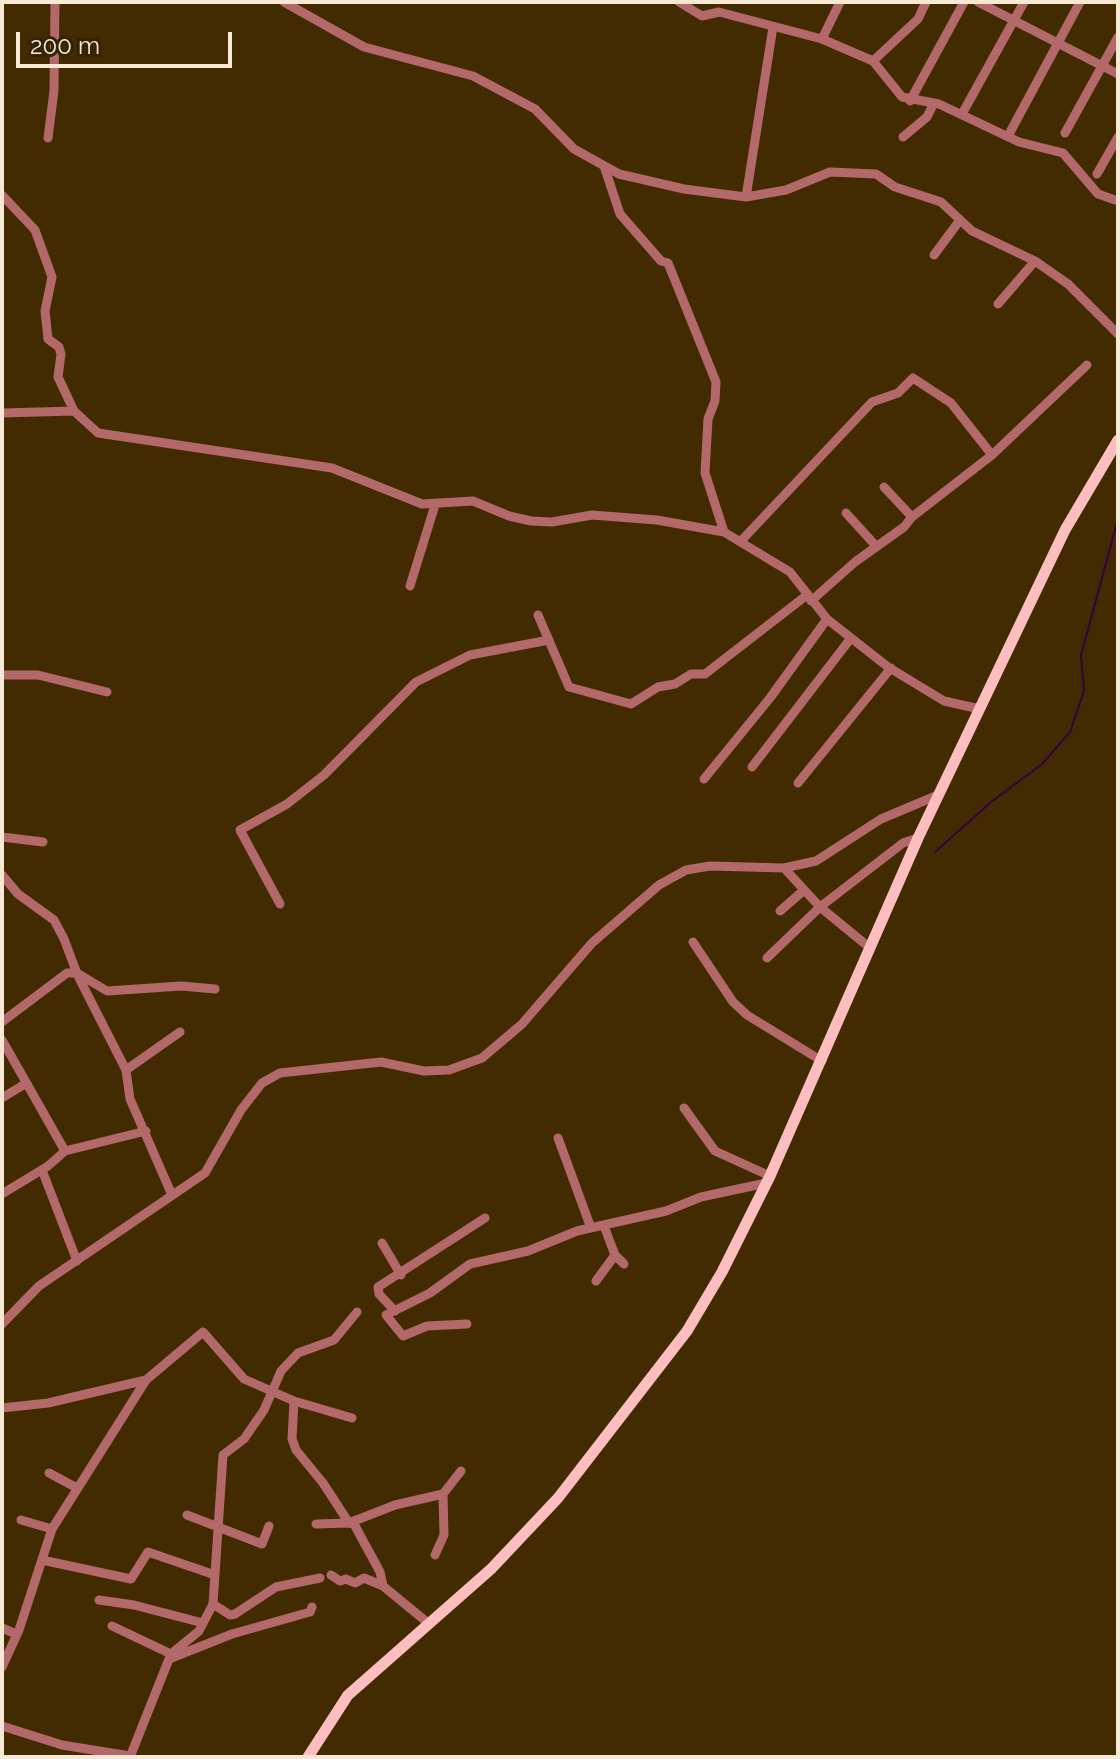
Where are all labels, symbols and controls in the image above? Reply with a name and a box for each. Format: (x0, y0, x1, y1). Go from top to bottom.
scale bar (20, 16, 236, 66)
text: 200 m (30, 31, 100, 60)

